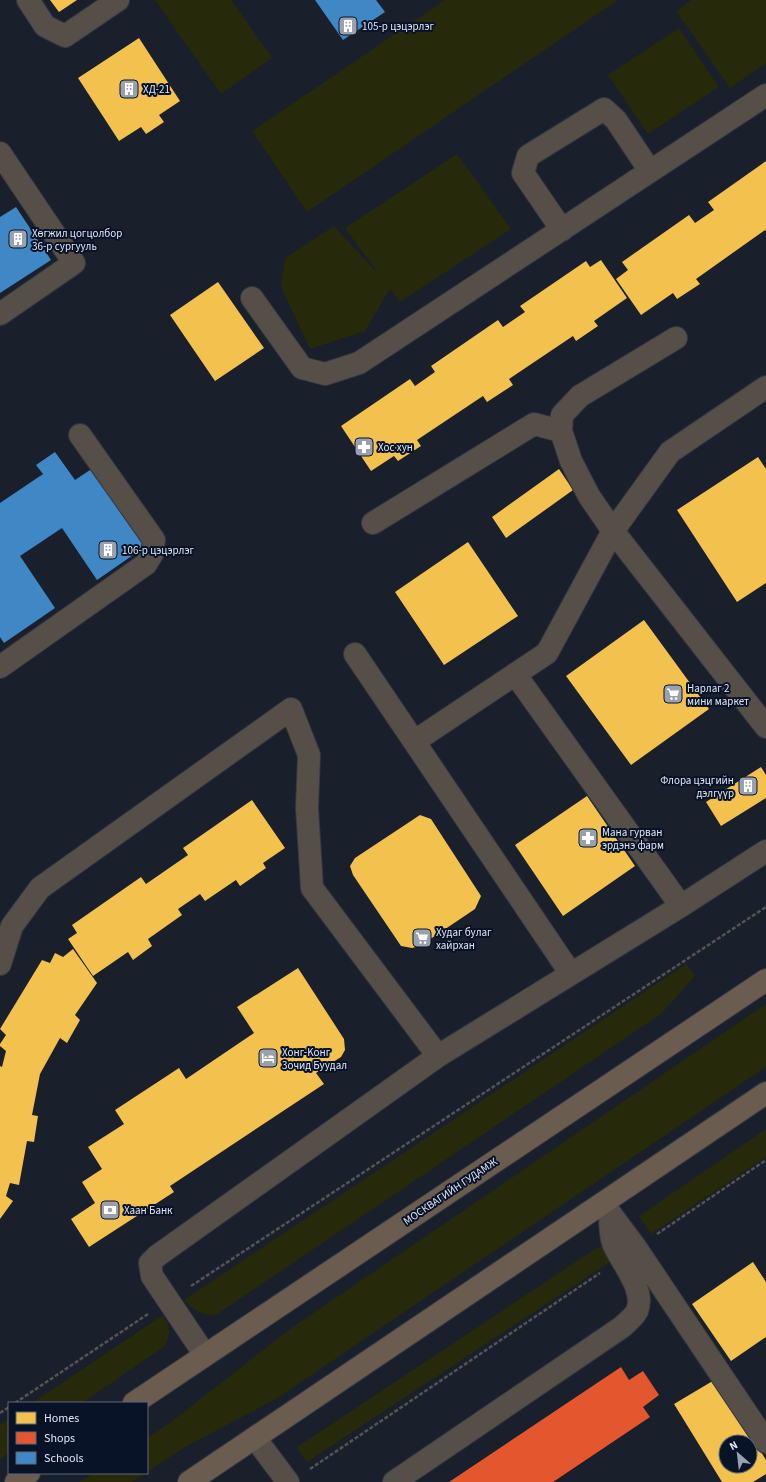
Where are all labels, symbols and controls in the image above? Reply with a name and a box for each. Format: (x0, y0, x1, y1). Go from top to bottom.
building icon: 105-р цэцэрлэг (337, 15, 359, 37)
place label: 105-р цэцэрлэг (362, 19, 434, 34)
building icon: ХД-21 (118, 78, 140, 100)
place label: ХД-21 (143, 82, 170, 97)
place label: Хөгжил цогцолбор 36-р сургууль (32, 226, 122, 254)
building icon: Хөгжил цогцолбор 36-р сургууль (7, 228, 29, 250)
pharmacy icon: Хос хун (353, 436, 375, 458)
place label: Хос хун (378, 440, 413, 455)
building icon: 106-р цэцэрлэг (97, 539, 119, 561)
place label: 106-р цэцэрлэг (122, 543, 194, 558)
place label: Нарлаг 2 мини маркет (687, 681, 749, 709)
supermarket icon: Нарлаг 2 мини маркет (662, 683, 684, 705)
place label: Флора цэцгийн дэлгүүр (660, 773, 734, 801)
building icon: Флора цэцгийн дэлгүүр (737, 775, 759, 797)
place label: Мана гурван эрдэнэ фарм (602, 825, 664, 853)
pharmacy icon: Мана гурван эрдэнэ фарм (577, 827, 599, 849)
place label: Худаг булаг хайрхан (436, 925, 492, 953)
supermarket icon: Худаг булаг хайрхан (411, 927, 433, 949)
place label: Хонг-Kонг 3очид Буудал (282, 1045, 347, 1073)
hotel icon: Хонг-Kонг 3очид Буудал (257, 1047, 279, 1069)
street label: МОСКВАГИЙН ГУДАМЖ (400, 1154, 501, 1228)
bank icon: Хаан Банк (99, 1199, 121, 1221)
place label: Хаан Банк (124, 1203, 173, 1218)
legend (8, 1402, 148, 1474)
text: Homes (44, 1410, 79, 1427)
text: Shops (44, 1430, 75, 1447)
north arrow (718, 1434, 758, 1474)
text: N (727, 1437, 740, 1454)
text: Schools (44, 1450, 84, 1467)

